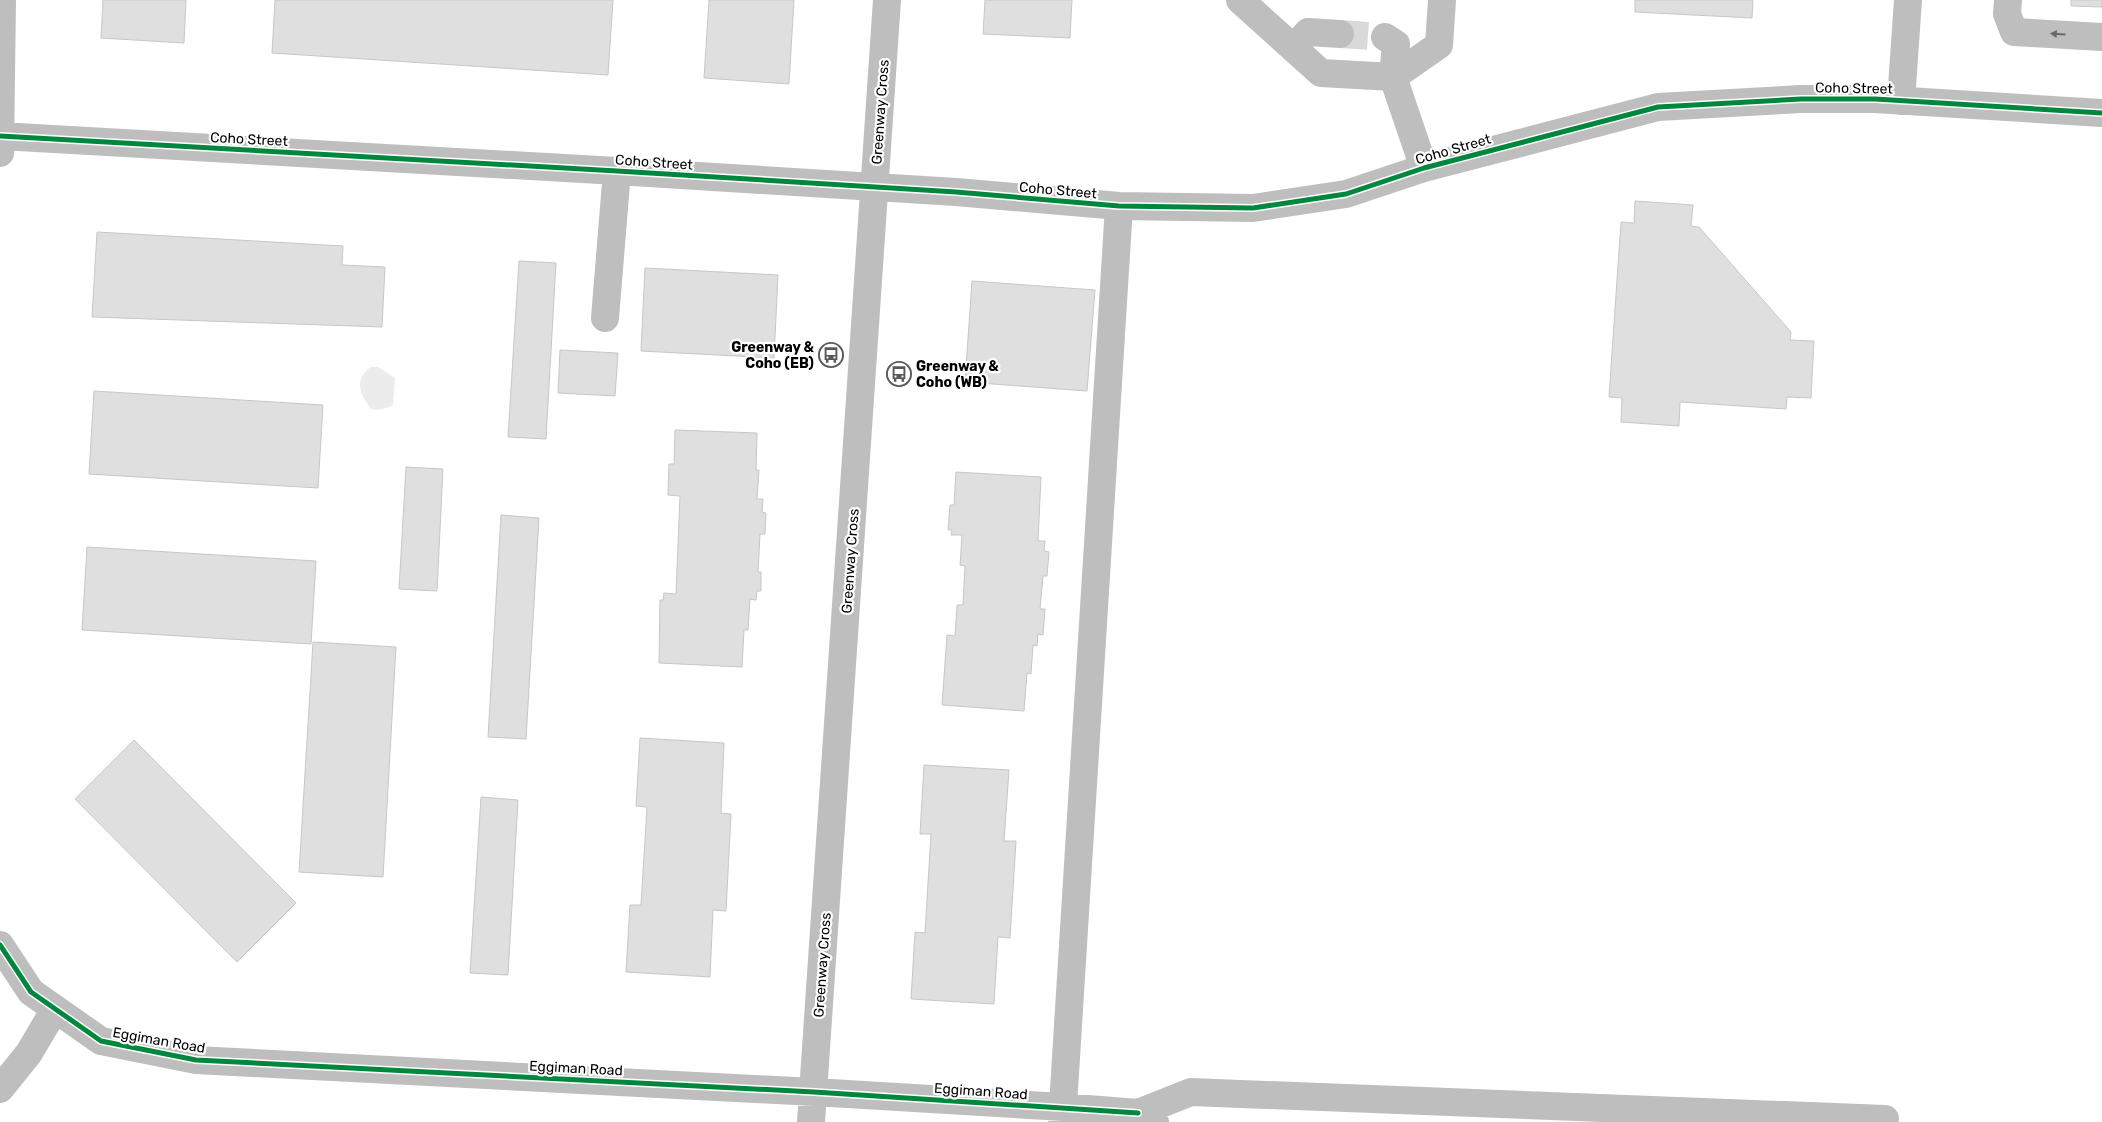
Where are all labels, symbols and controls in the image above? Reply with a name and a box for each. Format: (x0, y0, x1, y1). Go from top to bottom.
one-way arrow (2050, 30, 2066, 38)
street label: Greenway Cross (868, 59, 893, 165)
street label: Coho Street (1815, 79, 1894, 98)
street label: Coho Street (210, 129, 289, 150)
street label: Coho Street (1413, 130, 1493, 168)
street label: Coho Street (615, 151, 694, 174)
street label: Coho Street (1018, 179, 1098, 202)
place label: Greenway & Coho (EB) (731, 339, 815, 372)
bus stop icon: Greenway & Coho (EB) (818, 342, 844, 368)
place label: Greenway & Coho (WB) (916, 358, 999, 391)
bus stop icon: Greenway & Coho (WB) (886, 361, 912, 387)
street label: Greenway Cross (838, 508, 863, 614)
street label: Greenway Cross (810, 912, 835, 1018)
street label: Eggiman Road (111, 1024, 207, 1057)
street label: Eggiman Road (529, 1058, 623, 1079)
street label: Eggiman Road (934, 1080, 1028, 1103)

